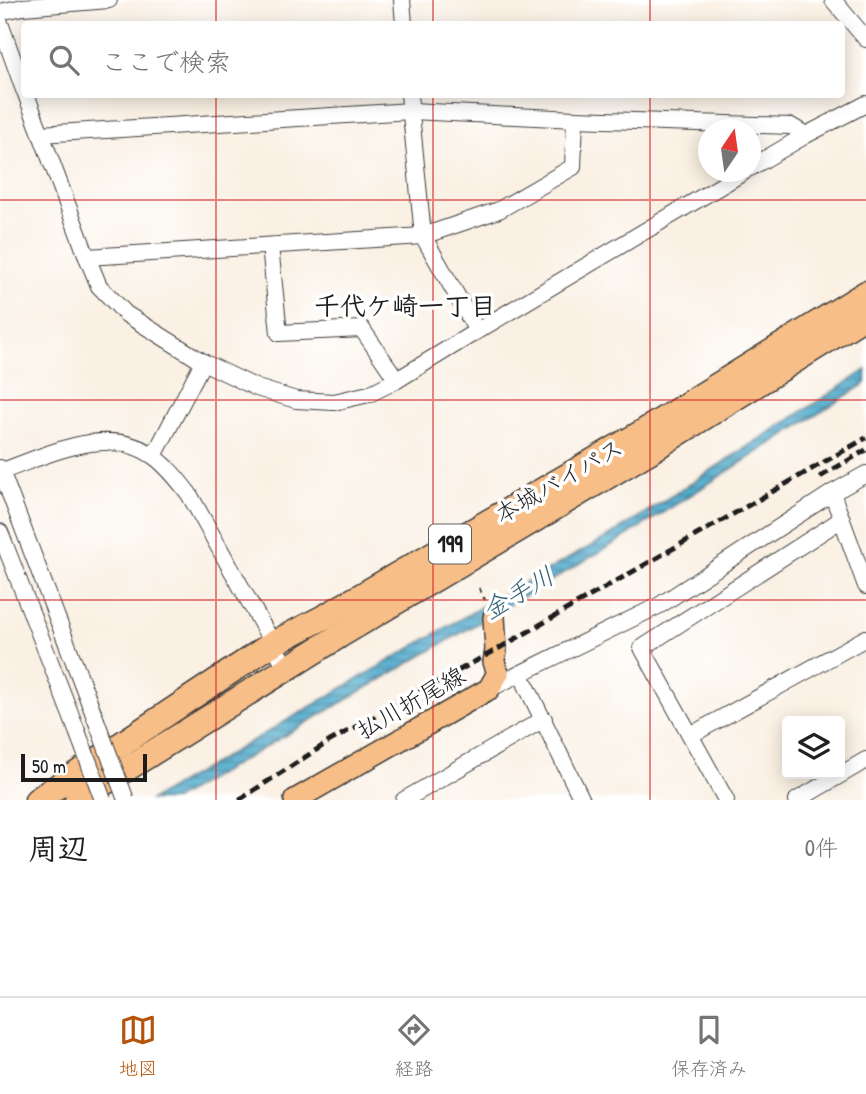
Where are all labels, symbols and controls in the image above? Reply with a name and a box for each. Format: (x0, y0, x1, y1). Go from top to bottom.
search box (21, 21, 845, 98)
icon: search (45, 41, 83, 79)
text: ここで検索 (101, 44, 231, 79)
north arrow (698, 119, 761, 182)
district label: 千代ケ崎一丁目 (314, 288, 496, 323)
street label: 本城バイパス (488, 430, 629, 530)
road number: 199 (429, 524, 471, 564)
water label: 金手川 (475, 558, 560, 627)
street label: 払川折尾線 (351, 658, 470, 746)
map controls (782, 716, 845, 779)
button: layers (782, 716, 845, 779)
scale bar (21, 751, 147, 783)
text: 50 m (32, 753, 66, 779)
text: 周辺 (28, 828, 88, 868)
text: 0件 (805, 832, 838, 863)
tab: 地図 (119, 1011, 157, 1081)
tab: 経路 (395, 1011, 433, 1081)
tab: 保存済み (671, 1011, 747, 1081)

